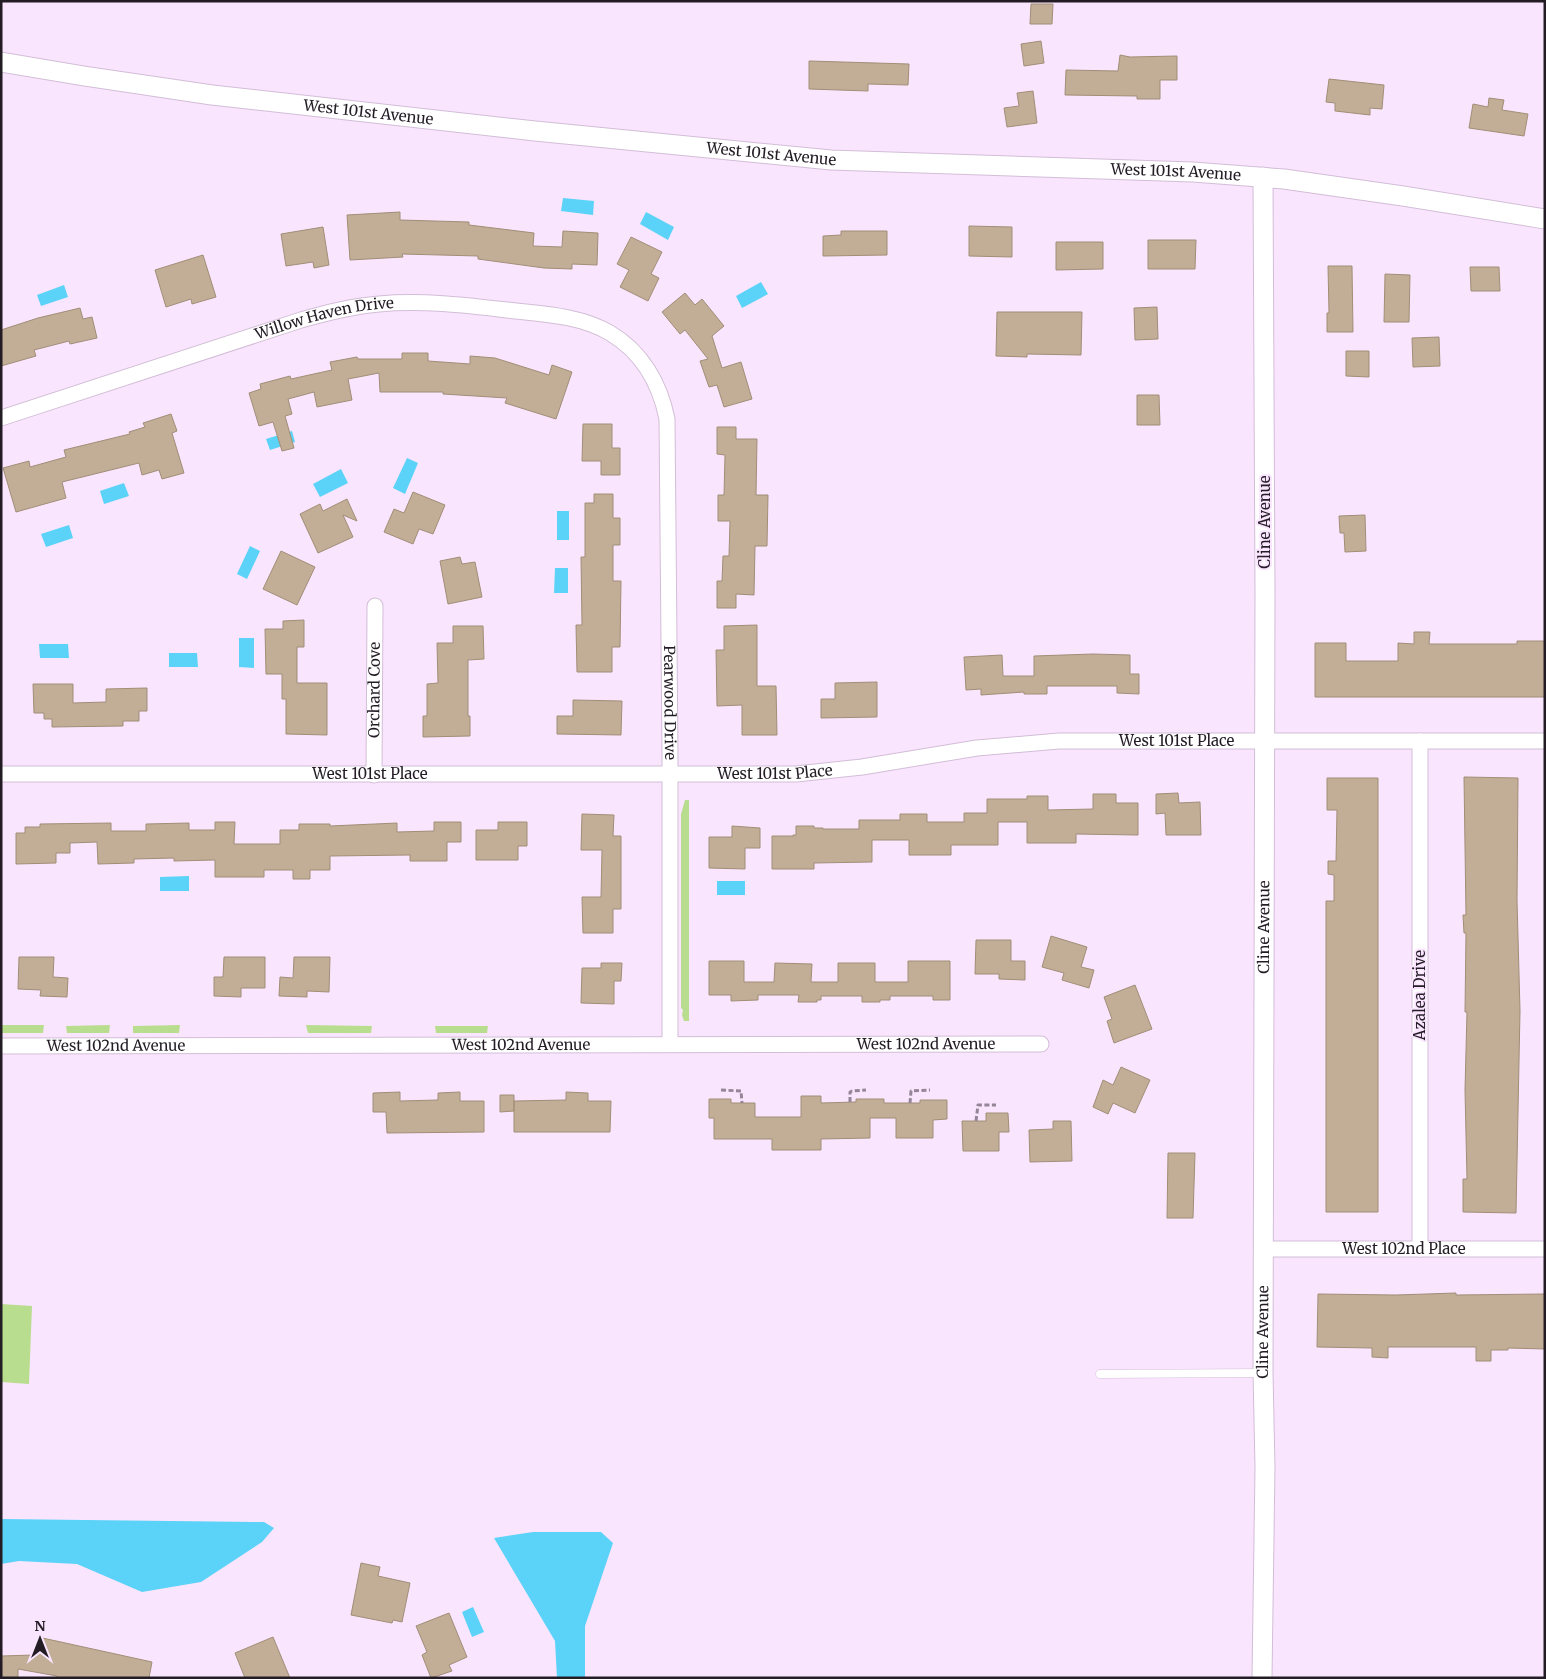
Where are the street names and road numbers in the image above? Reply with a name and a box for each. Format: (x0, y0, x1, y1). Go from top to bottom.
street label: West 101st Avenue (302, 95, 435, 129)
street label: West 101st Avenue (704, 138, 837, 169)
street label: West 101st Avenue (1109, 159, 1242, 185)
street label: Willow Haven Drive (251, 293, 395, 344)
street label: Cline Avenue (1255, 475, 1274, 569)
street label: Orchard Cove (364, 642, 384, 738)
street label: Pearwood Drive (660, 645, 680, 760)
street label: West 101st Place (1118, 731, 1235, 750)
street label: West 101st Place (716, 760, 834, 783)
street label: West 101st Place (311, 764, 428, 783)
street label: Cline Avenue (1254, 880, 1273, 974)
street label: Azalea Drive (1410, 950, 1429, 1041)
street label: West 102nd Avenue (856, 1034, 995, 1053)
street label: West 102nd Avenue (451, 1035, 590, 1054)
street label: West 102nd Avenue (46, 1036, 185, 1055)
street label: West 102nd Place (1341, 1239, 1466, 1258)
street label: Cline Avenue (1253, 1285, 1272, 1379)

